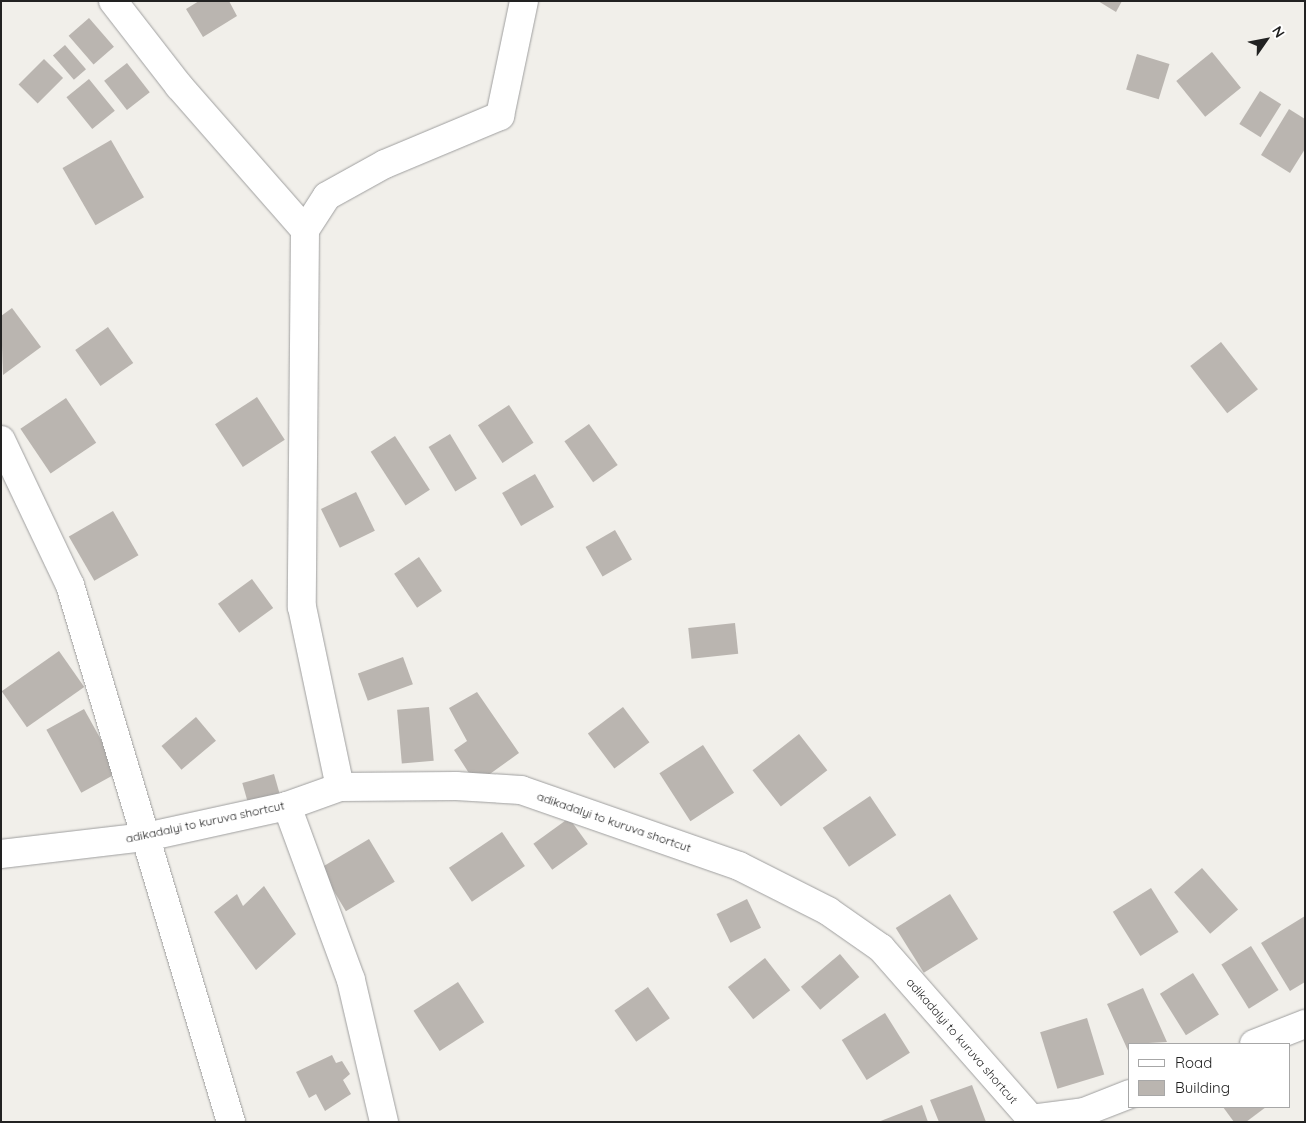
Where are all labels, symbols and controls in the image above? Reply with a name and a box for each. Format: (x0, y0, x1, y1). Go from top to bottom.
north arrow (1241, 15, 1291, 65)
text: N (1268, 23, 1289, 41)
street label: adikadalyi to kuruva shortcut (535, 789, 693, 855)
street label: adikadalyi to kuruva shortcut (124, 798, 286, 846)
street label: adikadalyi to kuruva shortcut (903, 975, 1021, 1107)
legend (1128, 1043, 1291, 1108)
text: Road (1175, 1053, 1212, 1072)
text: Building (1175, 1078, 1230, 1097)

